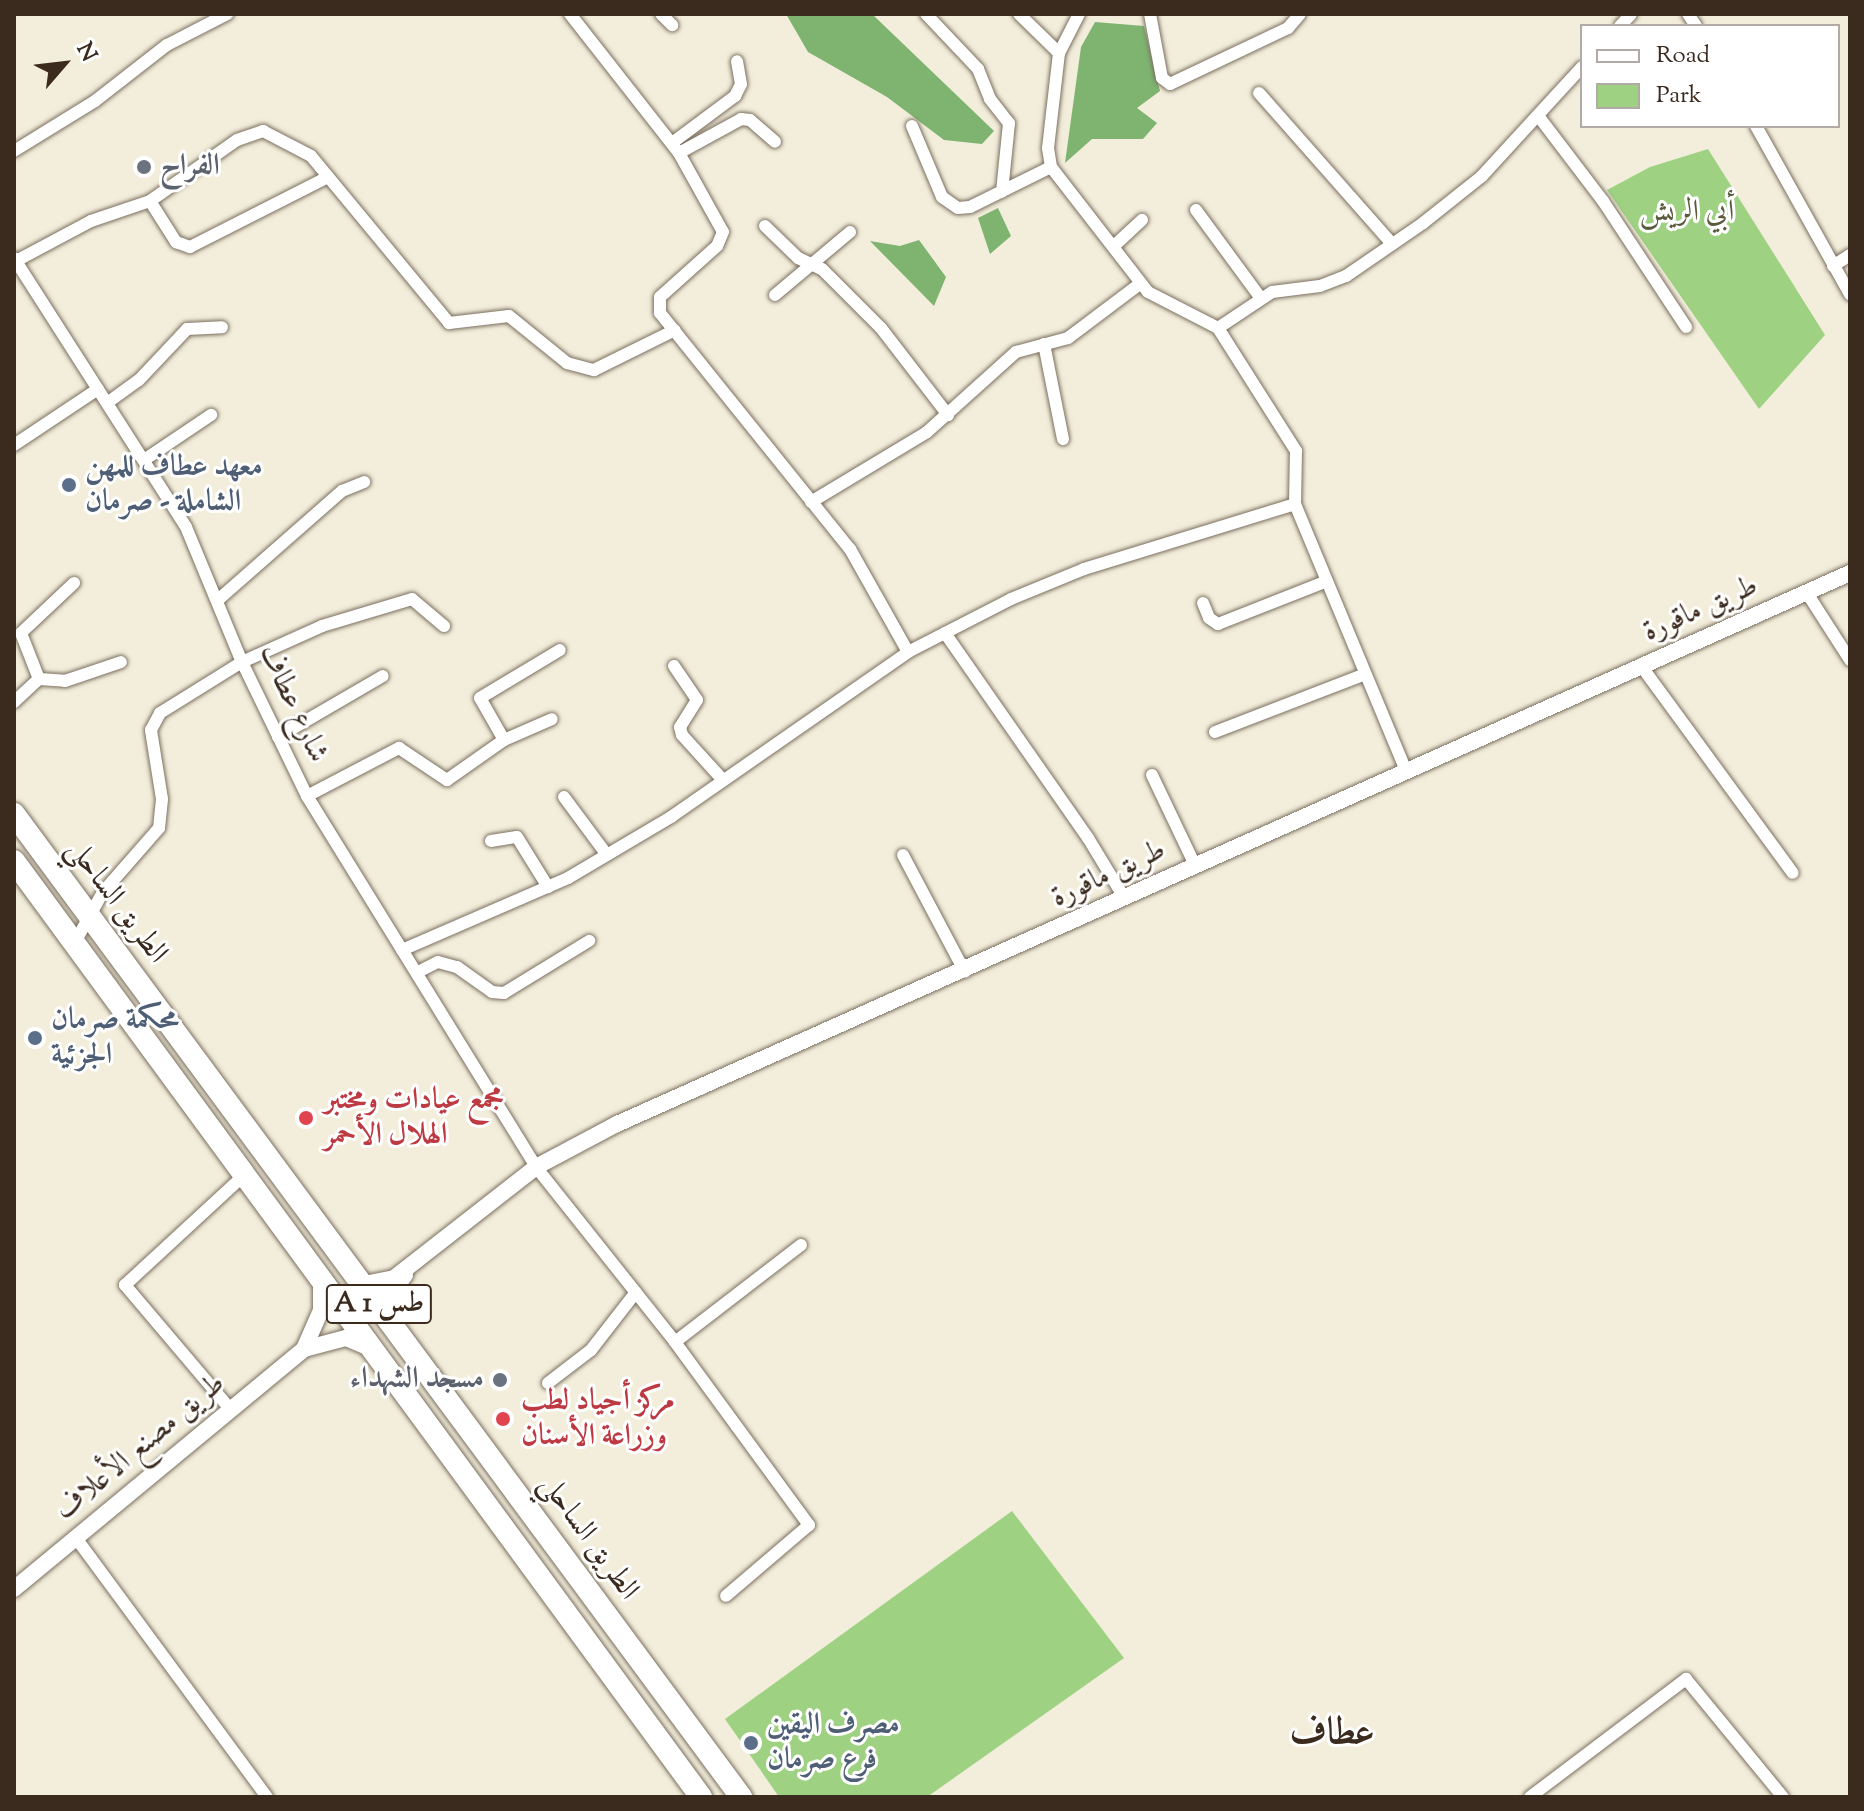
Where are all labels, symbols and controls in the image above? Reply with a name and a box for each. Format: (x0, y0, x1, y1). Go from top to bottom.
north arrow (24, 24, 104, 104)
legend (1580, 24, 1840, 128)
text: N (67, 37, 103, 68)
text: Road (1656, 39, 1710, 73)
text: Park (1656, 79, 1702, 113)
place label: الفراح (160, 149, 220, 185)
marker: الفراح (135, 158, 153, 176)
park label: أبي الريش (1639, 195, 1735, 231)
place label: معهد عطاف للمهن الشاملة - صرمان (85, 450, 263, 520)
marker: معهد عطاف للمهن الشاملة - صرمان (60, 476, 78, 494)
street label: طريق ماقورة (1638, 569, 1764, 651)
street label: شارع عطاف (249, 639, 335, 769)
street label: الطريق الساحلي (58, 833, 174, 971)
street label: طريق ماقورة (1046, 833, 1172, 917)
place label: محكمة صرمان الجزئية (51, 1003, 179, 1074)
marker: محكمة صرمان الجزئية (26, 1029, 44, 1047)
place label: مجمع عيادات ومختبر الهلال الأحمر (324, 1083, 504, 1154)
marker: مجمع عيادات ومختبر الهلال الأحمر (295, 1107, 317, 1129)
road number: A 1 طس (325, 1280, 433, 1328)
place label: مسجد الشهداء (350, 1362, 484, 1398)
street label: طريق مصنع الأعلاف (49, 1366, 233, 1530)
marker: مسجد الشهداء (491, 1371, 509, 1389)
place label: مركز أجياد لطب وزراعة الأسنان (521, 1384, 675, 1454)
marker: مركز أجياد لطب وزراعة الأسنان (492, 1408, 514, 1430)
street label: الطريق الساحلي (530, 1468, 646, 1608)
place label: مصرف اليقين فرع صرمان (767, 1708, 900, 1778)
district label: عطاف (1289, 1712, 1375, 1758)
marker: مصرف اليقين فرع صرمان (742, 1734, 760, 1752)

